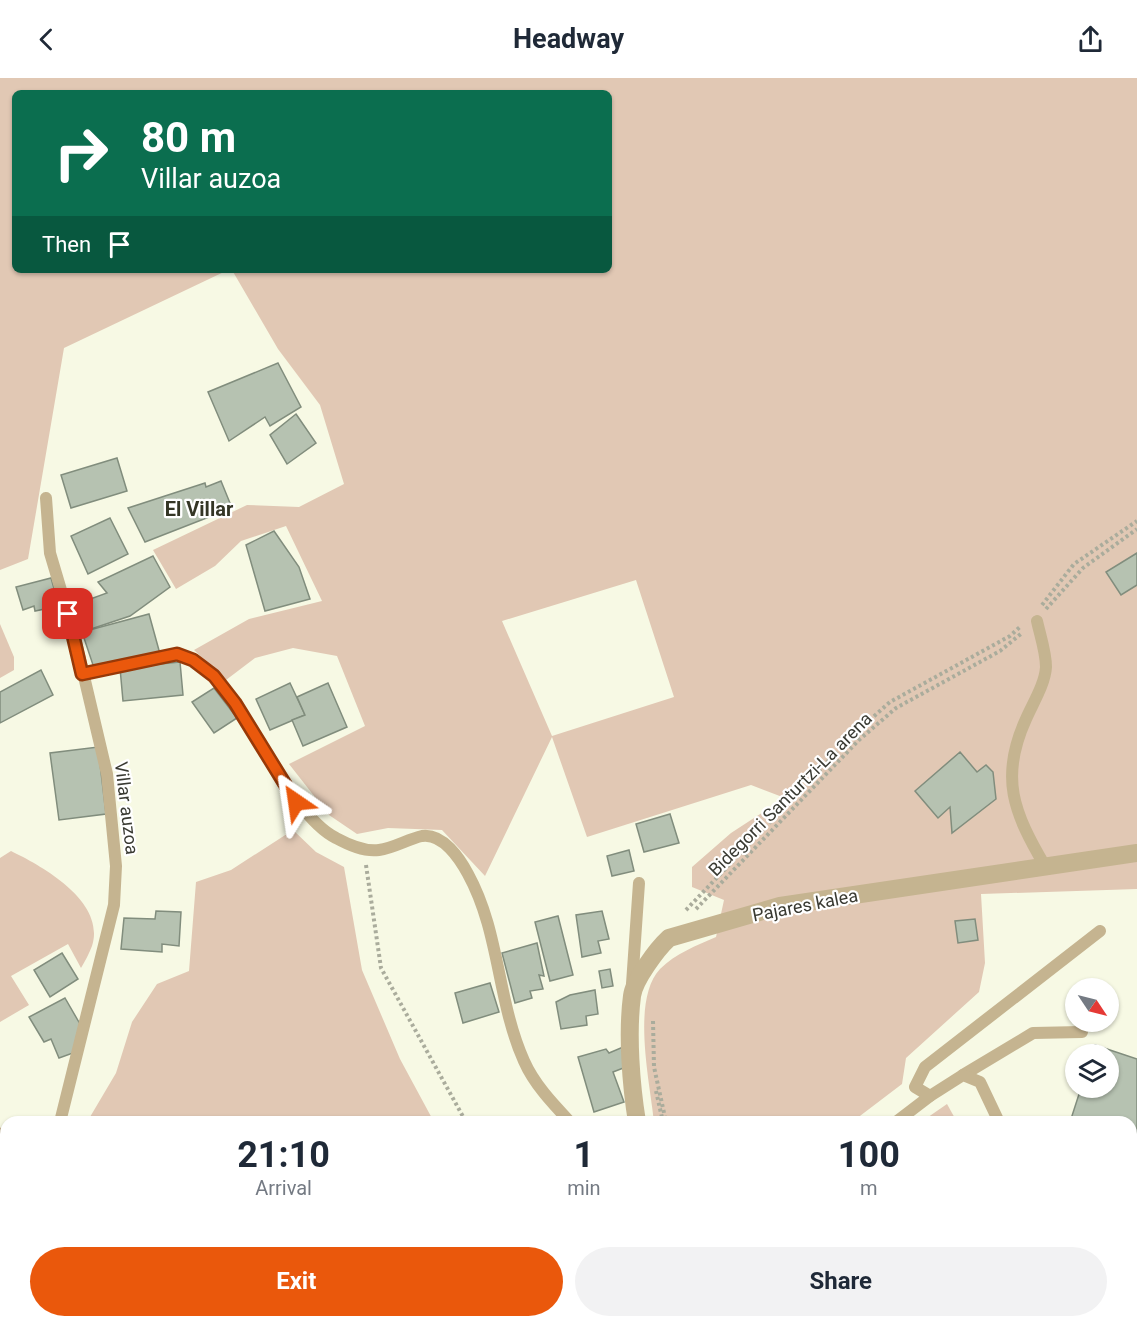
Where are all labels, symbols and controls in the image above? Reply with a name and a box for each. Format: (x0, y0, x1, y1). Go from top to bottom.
icon: back (30, 23, 63, 56)
text: Headway (513, 23, 624, 55)
icon: share (1074, 23, 1107, 56)
text: 80 m (141, 113, 236, 162)
icon: right (42, 114, 120, 192)
text: Villar auzoa (141, 163, 281, 195)
icon: arrive (103, 228, 136, 261)
text: Then (42, 232, 91, 257)
district label: El Villar (165, 497, 234, 521)
pin (42, 588, 93, 639)
icon: arrive (51, 597, 84, 630)
street label: Bidegorri Santurtzi-La arena (704, 708, 876, 880)
street label: Villar auzoa (111, 760, 143, 856)
position arrow (264, 770, 328, 834)
street label: Pajares kalea (750, 884, 860, 926)
north arrow (1065, 978, 1119, 1032)
map controls (1065, 978, 1119, 1098)
button: layers (1065, 1044, 1119, 1098)
text: 21:10 (237, 1134, 330, 1176)
text: 1 (574, 1134, 594, 1176)
text: 100 (838, 1134, 900, 1176)
text: Arrival (255, 1176, 312, 1200)
text: min (567, 1176, 601, 1200)
text: m (860, 1176, 878, 1200)
button: Exit (30, 1247, 563, 1316)
button: Share (575, 1247, 1107, 1316)

